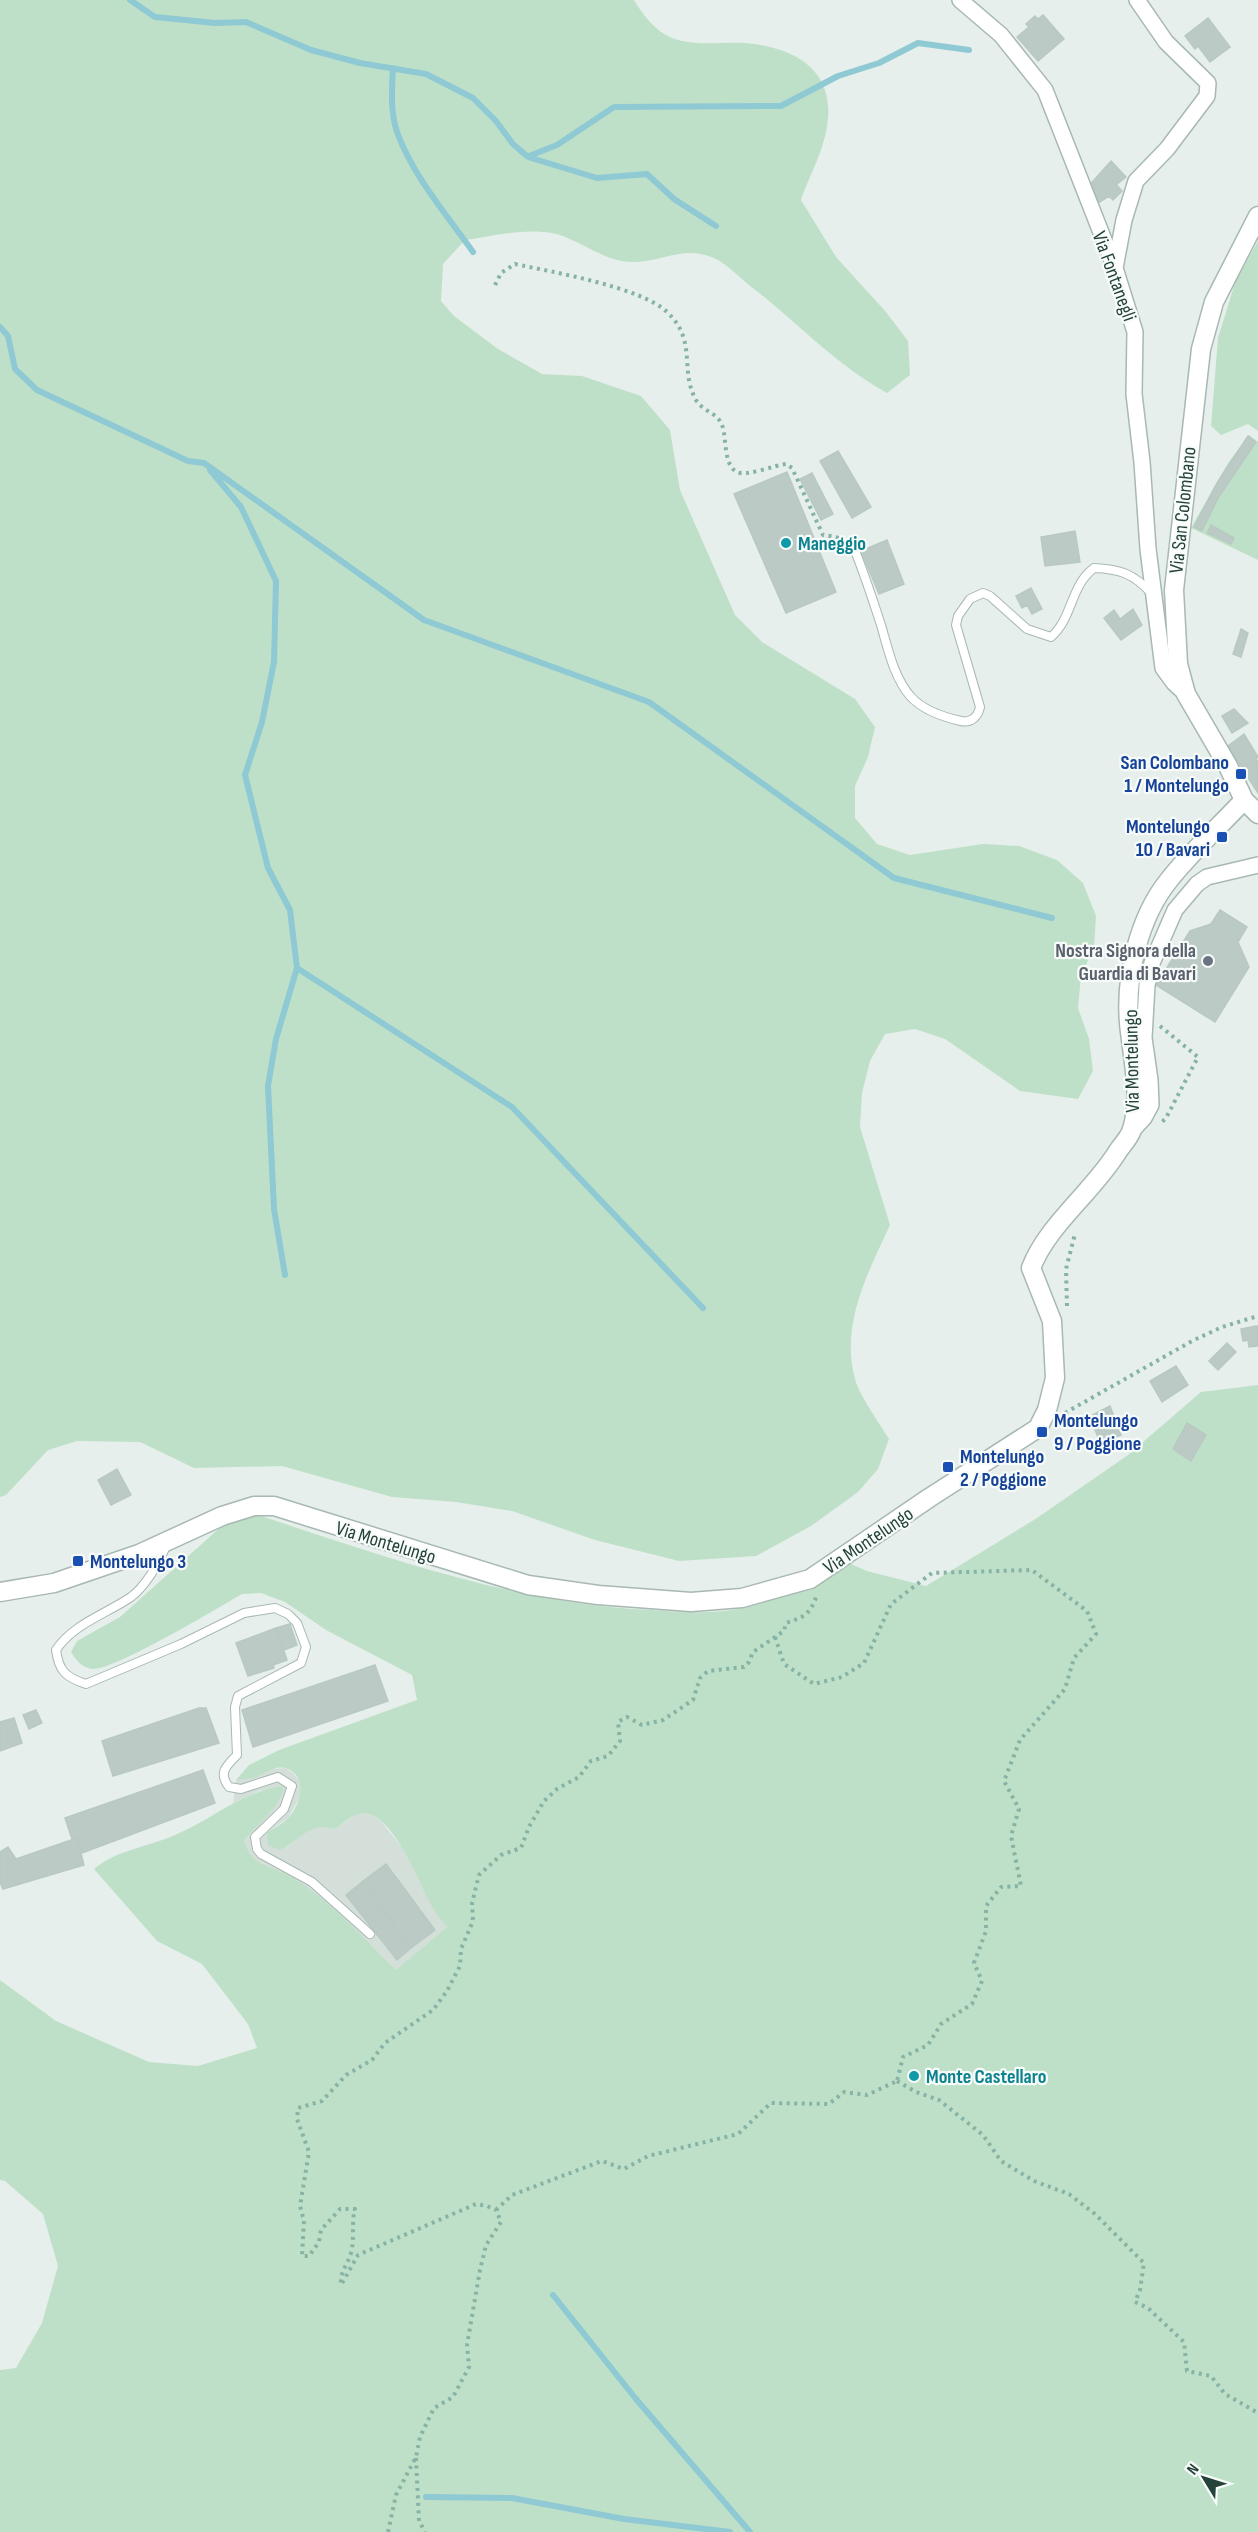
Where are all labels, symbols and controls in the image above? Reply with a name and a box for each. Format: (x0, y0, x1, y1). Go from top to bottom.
street label: Via Fontanegli (1087, 228, 1141, 325)
street label: Via San Colombano (1164, 446, 1202, 575)
place label: Maneggio (798, 532, 866, 556)
marker: Maneggio (779, 536, 793, 550)
place label: San Colombano 1 / Montelungo (1120, 751, 1229, 798)
marker: San Colombano 1 / Montelungo (1234, 767, 1248, 781)
place label: Montelungo 10 / Bavari (1126, 815, 1210, 862)
marker: Montelungo 10 / Bavari (1215, 830, 1229, 844)
place label: Nostra Signora della Guardia di Bavari (1055, 939, 1196, 986)
marker: Nostra Signora della Guardia di Bavari (1201, 954, 1215, 968)
street label: Via Montelungo (1119, 1009, 1145, 1113)
place label: Montelungo 9 / Poggione (1054, 1409, 1141, 1456)
marker: Montelungo 9 / Poggione (1035, 1425, 1049, 1439)
place label: Montelungo 2 / Poggione (960, 1445, 1046, 1492)
marker: Montelungo 2 / Poggione (941, 1460, 955, 1474)
street label: Via Montelungo (819, 1502, 918, 1580)
street label: Via Montelungo (333, 1516, 439, 1570)
place label: Montelungo 3 (90, 1550, 186, 1574)
marker: Montelungo 3 (71, 1554, 85, 1568)
place label: Monte Castellaro (926, 2065, 1046, 2089)
marker: Monte Castellaro (907, 2069, 921, 2083)
north arrow (1174, 2448, 1234, 2508)
text: N (1183, 2460, 1203, 2479)

